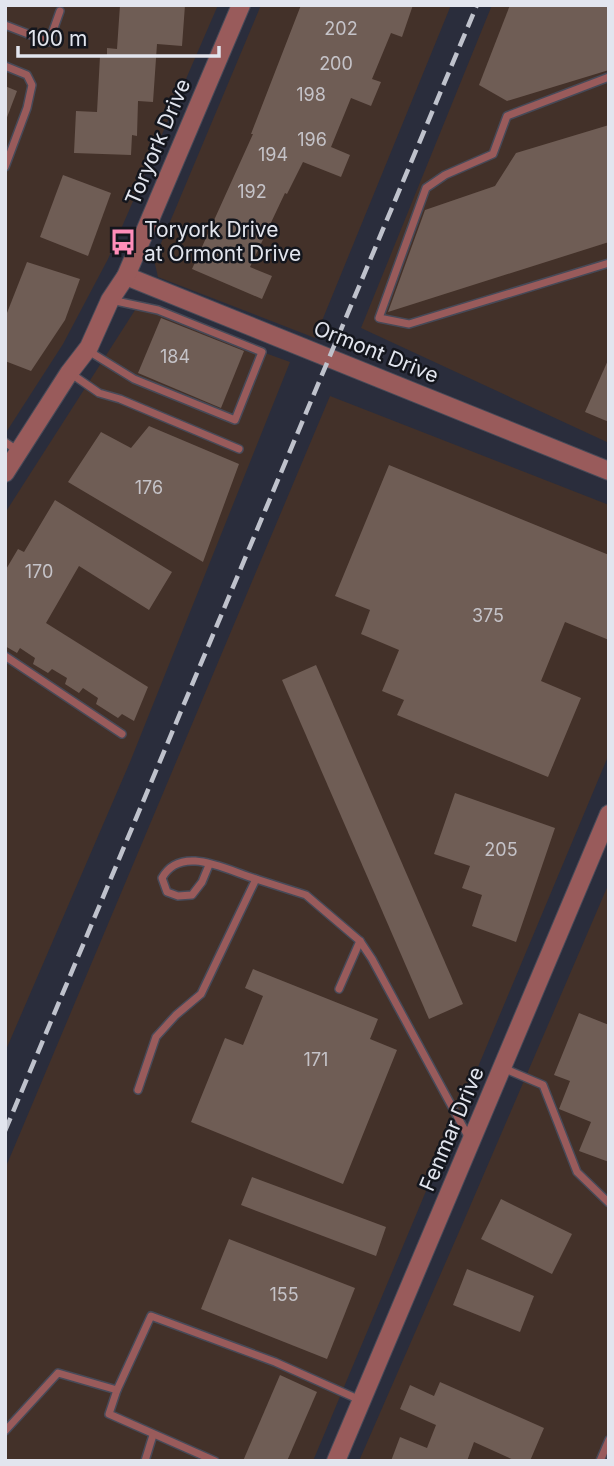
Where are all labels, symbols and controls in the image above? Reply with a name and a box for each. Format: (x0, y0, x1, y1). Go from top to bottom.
scale bar (18, 14, 219, 58)
house number: 202 (324, 18, 358, 39)
text: 100 m (28, 26, 87, 51)
house number: 200 (319, 53, 353, 74)
street label: Toryork Drive (120, 75, 195, 209)
house number: 198 (296, 84, 326, 105)
house number: 196 (297, 129, 327, 150)
house number: 194 (258, 144, 288, 165)
house number: 192 (237, 181, 267, 202)
place label: Toryork Drive at Ormont Drive (144, 217, 301, 266)
bus stop icon: Toryork Drive at Ormont Drive (108, 227, 138, 257)
street label: Ormont Drive (310, 315, 442, 388)
house number: 184 (160, 346, 190, 367)
house number: 176 (135, 477, 163, 498)
house number: 170 (25, 561, 53, 582)
house number: 375 (472, 605, 504, 626)
house number: 205 (484, 839, 518, 860)
house number: 171 (304, 1049, 328, 1070)
street label: Fenmar Drive (414, 1063, 489, 1195)
house number: 155 (269, 1284, 299, 1305)

